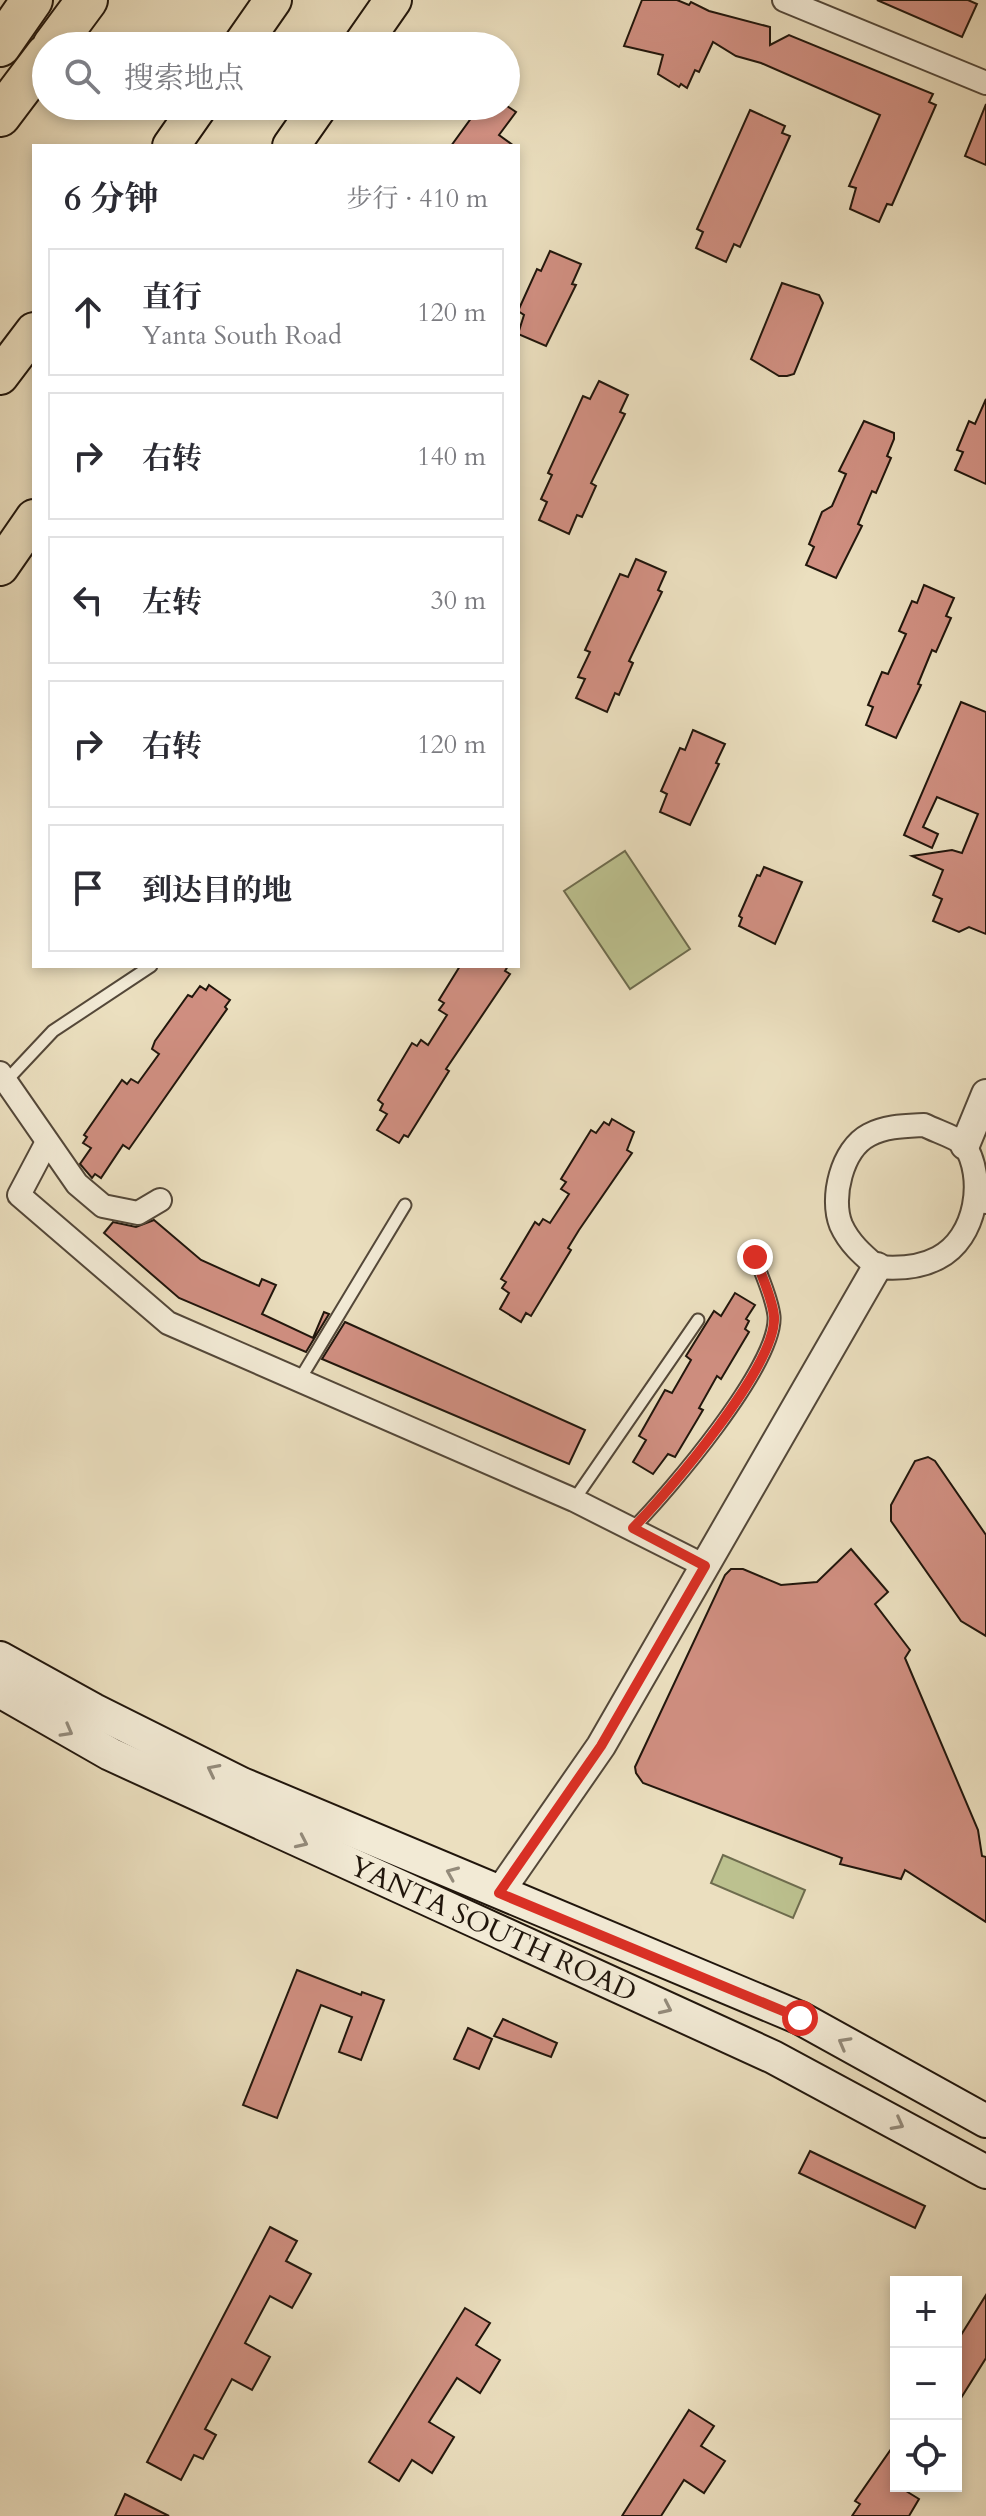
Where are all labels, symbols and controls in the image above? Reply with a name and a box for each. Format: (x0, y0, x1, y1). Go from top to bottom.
search box (32, 32, 520, 120)
icon: search (60, 54, 104, 98)
text: 搜索地点 (124, 58, 244, 99)
text: 6 分钟 (64, 176, 159, 222)
text: 步行 · 410 m (347, 181, 488, 216)
text: 直行 (142, 277, 202, 318)
icon: ahead (66, 290, 110, 334)
text: 120 m (417, 295, 486, 330)
text: Yanta South Road (142, 318, 342, 353)
icon: right (66, 434, 110, 478)
text: 右转 (142, 438, 202, 479)
text: 140 m (417, 439, 486, 474)
icon: left (66, 578, 110, 622)
text: 左转 (142, 582, 202, 623)
text: 30 m (430, 583, 486, 618)
icon: right (66, 722, 110, 766)
text: 右转 (142, 726, 202, 767)
text: 120 m (417, 727, 486, 762)
icon: arrive (66, 866, 110, 910)
text: 到达目的地 (142, 870, 292, 911)
route end (737, 1239, 773, 1275)
one-way arrow (59, 1721, 74, 1736)
one-way arrow (206, 1764, 221, 1779)
one-way arrow (294, 1832, 308, 1848)
street label: YANTA SOUTH ROAD (344, 1847, 643, 2011)
one-way arrow (445, 1866, 460, 1882)
one-way arrow (658, 1998, 672, 2014)
route start (782, 2000, 818, 2036)
one-way arrow (838, 2037, 853, 2053)
one-way arrow (890, 2115, 905, 2130)
map controls (890, 2276, 962, 2492)
button: + (890, 2276, 962, 2348)
button: − (890, 2348, 962, 2420)
button: locate (890, 2420, 962, 2492)

